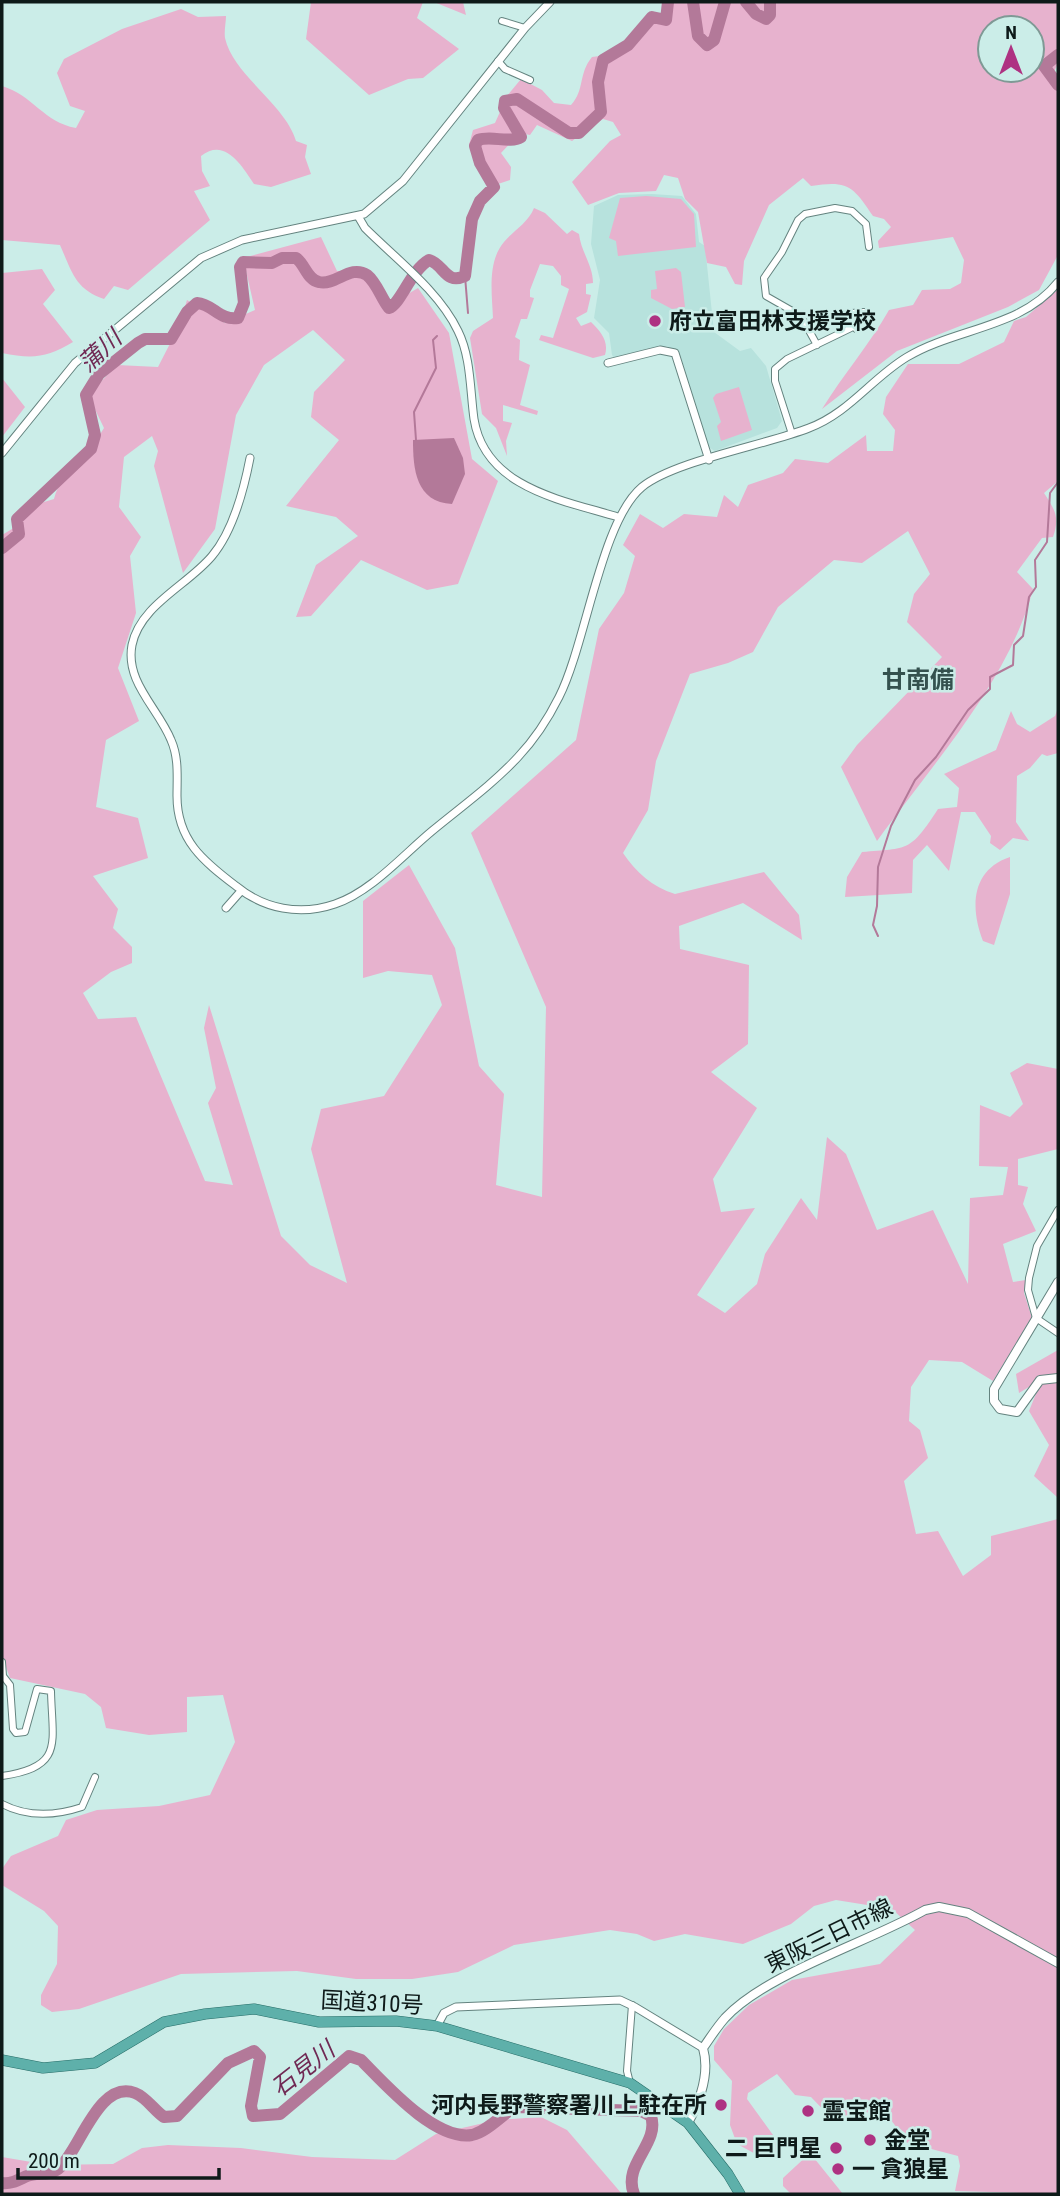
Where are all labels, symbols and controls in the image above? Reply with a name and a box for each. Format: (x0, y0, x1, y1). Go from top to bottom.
north arrow (976, 14, 1046, 84)
text: N (1005, 21, 1017, 44)
place label: 府立富田林支援学校 (669, 308, 876, 335)
marker: 府立富田林支援学校 (647, 313, 663, 329)
water label: 蒲川 (73, 322, 129, 378)
district label: 甘南備 (882, 666, 954, 694)
street label: 東阪三日市線 (761, 1894, 897, 1978)
street label: 国道310号 (320, 1987, 424, 2019)
water label: 石見川 (266, 2034, 342, 2102)
place label: 河内長野警察署川上駐在所 (431, 2092, 707, 2119)
marker: 河内長野警察署川上駐在所 (713, 2097, 729, 2113)
place label: 霊宝館 (822, 2098, 891, 2125)
marker: 霊宝館 (800, 2103, 816, 2119)
place label: 金堂 (884, 2127, 930, 2154)
marker: 金堂 (862, 2132, 878, 2148)
place label: 二 巨門星 (725, 2135, 822, 2162)
scale bar (18, 2136, 219, 2180)
marker: 二 巨門星 (828, 2140, 844, 2156)
text: 200 m (28, 2149, 80, 2173)
place label: 一 貪狼星 (852, 2156, 949, 2183)
marker: 一 貪狼星 (830, 2161, 846, 2177)

